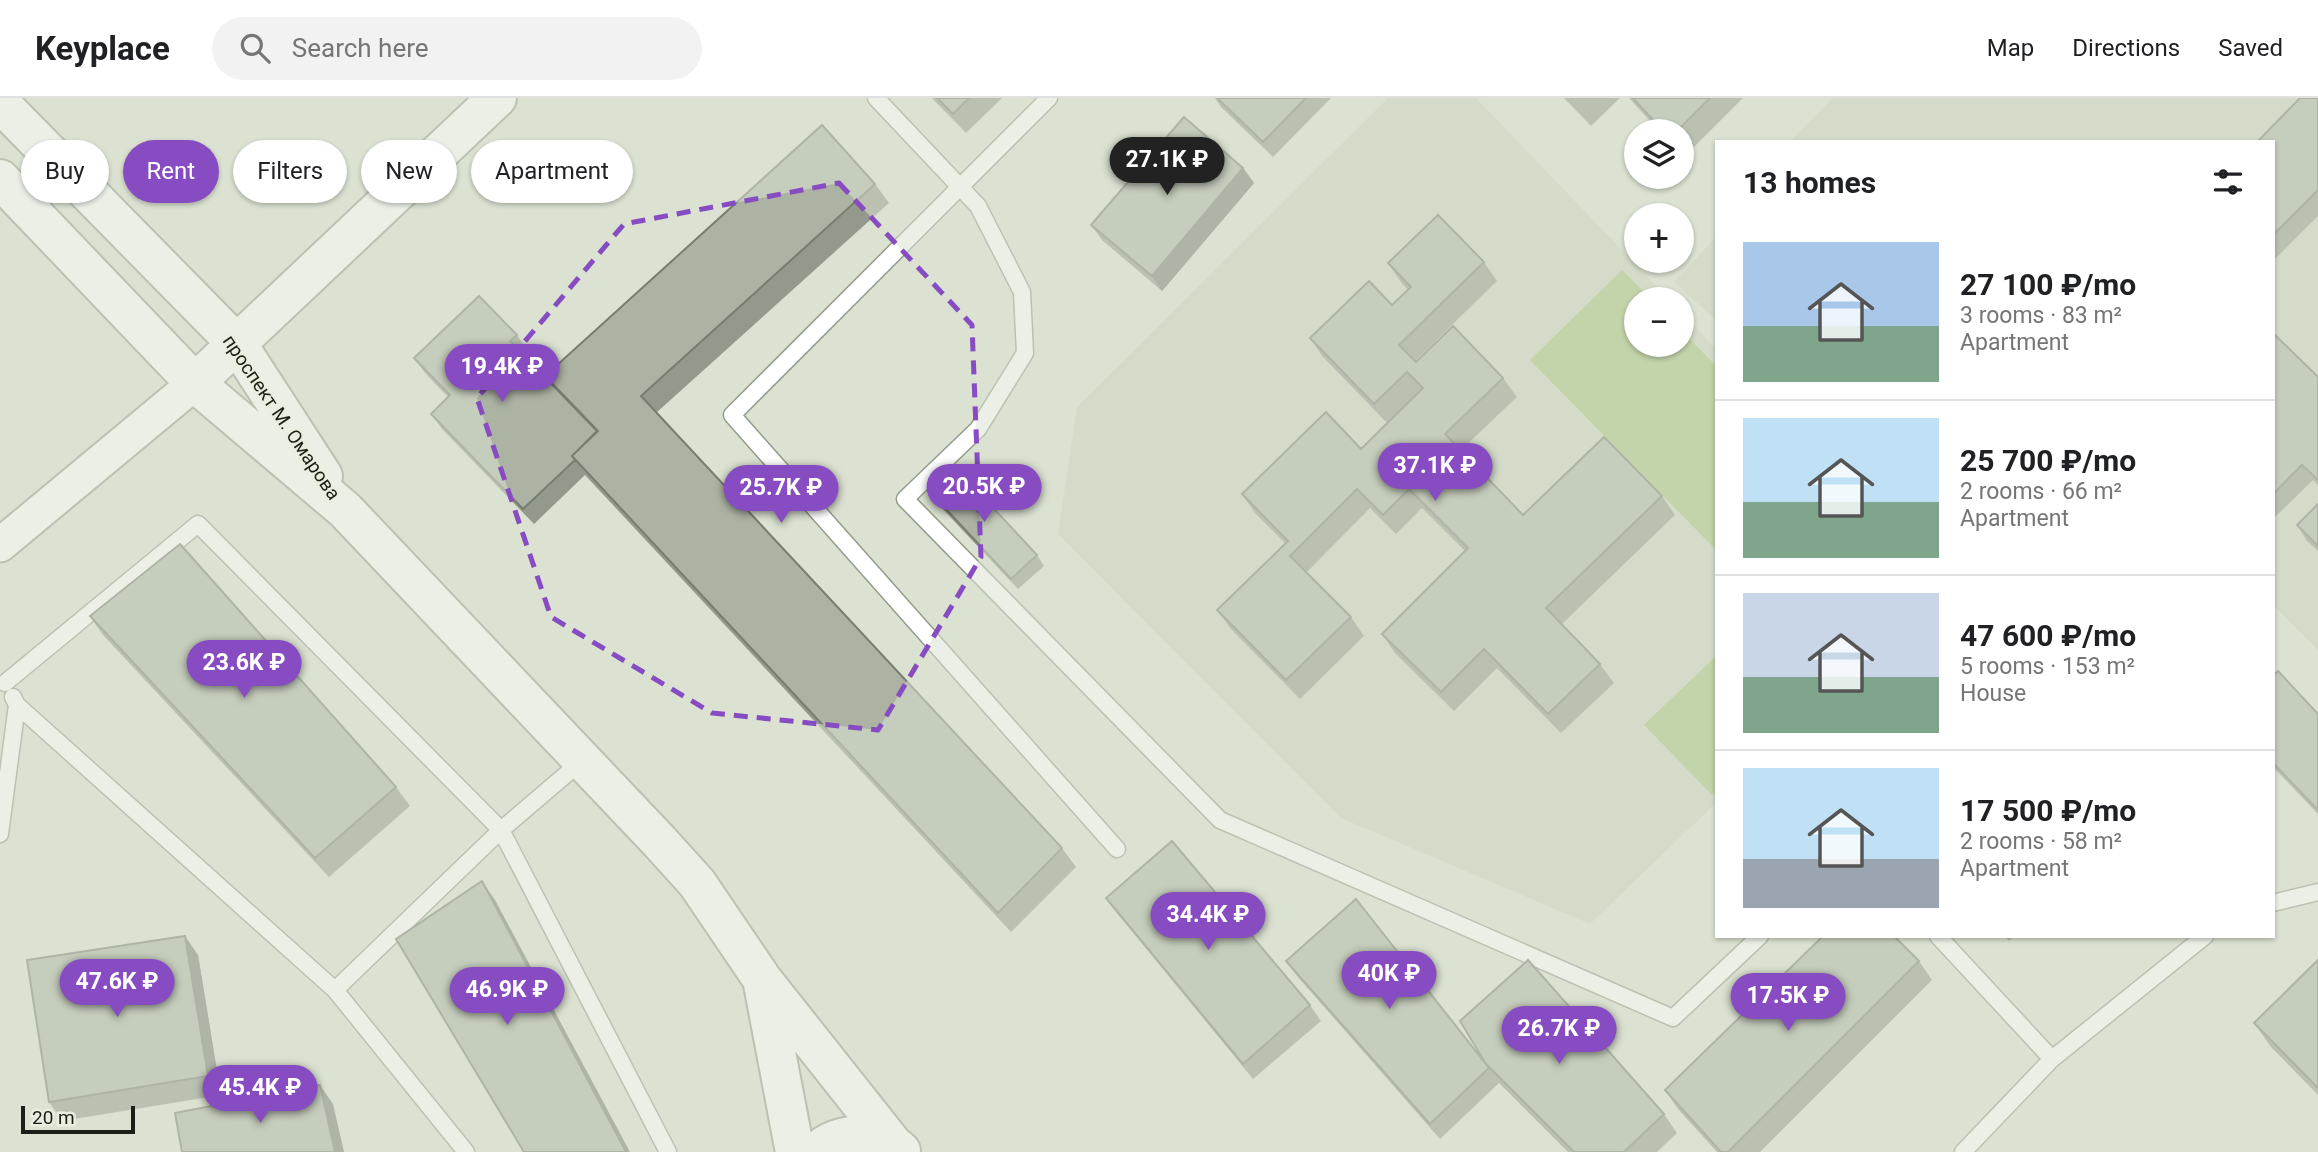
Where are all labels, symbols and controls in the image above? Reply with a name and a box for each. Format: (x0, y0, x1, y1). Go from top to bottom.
search box (212, 17, 702, 80)
text: Keyplace (35, 29, 170, 68)
icon: search (236, 29, 274, 67)
text: Search here (292, 33, 429, 63)
text: Map (1987, 34, 2034, 62)
text: Directions (2072, 34, 2180, 62)
text: Saved (2218, 34, 2283, 62)
map controls (1624, 119, 1694, 357)
button: layers (1624, 119, 1694, 189)
pin: 27.1K ₽ (1102, 138, 1232, 197)
chip: Buy (21, 140, 109, 203)
chip: Rent (123, 140, 219, 203)
chip: Filters (233, 140, 347, 203)
chip: New (361, 140, 457, 203)
chip: Apartment (471, 140, 633, 203)
text: 27.1K ₽ (1126, 146, 1208, 173)
icon: filters (2209, 163, 2247, 201)
text: 13 homes (1743, 165, 1876, 200)
button: + (1624, 203, 1694, 273)
text: 27 100 ₽/mo (1960, 267, 2136, 302)
icon: home (1799, 270, 1883, 354)
button: − (1624, 287, 1694, 357)
text: 3 rooms · 83 m² (1960, 302, 2122, 329)
text: Apartment (1960, 329, 2069, 356)
street label: проспект М. Омарова (218, 330, 345, 504)
pin: 19.4K ₽ (437, 344, 567, 404)
text: 19.4K ₽ (461, 353, 543, 380)
text: 25 700 ₽/mo (1960, 443, 2136, 478)
pin: 37.1K ₽ (1370, 444, 1500, 503)
icon: home (1799, 446, 1883, 530)
text: 37.1K ₽ (1394, 452, 1476, 479)
pin: 20.5K ₽ (919, 464, 1049, 524)
pin: 25.7K ₽ (716, 466, 846, 525)
text: 20.5K ₽ (943, 473, 1025, 500)
text: 25.7K ₽ (740, 474, 822, 501)
text: 2 rooms · 66 m² (1960, 478, 2122, 505)
text: Apartment (1960, 505, 2069, 532)
text: 47 600 ₽/mo (1960, 618, 2136, 653)
icon: home (1799, 621, 1883, 705)
pin: 23.6K ₽ (179, 640, 309, 700)
text: 23.6K ₽ (203, 649, 285, 676)
text: 5 rooms · 153 m² (1960, 653, 2135, 680)
text: House (1960, 680, 2026, 707)
text: 17 500 ₽/mo (1960, 793, 2136, 828)
icon: home (1799, 796, 1883, 880)
text: 2 rooms · 58 m² (1960, 828, 2122, 855)
text: Apartment (1960, 855, 2069, 882)
pin: 34.4K ₽ (1143, 892, 1273, 952)
text: 34.4K ₽ (1167, 901, 1249, 928)
pin: 40K ₽ (1340, 951, 1438, 1011)
pin: 47.6K ₽ (52, 960, 182, 1019)
text: 40K ₽ (1358, 960, 1420, 987)
text: 47.6K ₽ (76, 968, 158, 995)
pin: 46.9K ₽ (442, 968, 572, 1027)
pin: 17.5K ₽ (1723, 974, 1853, 1033)
text: 46.9K ₽ (466, 976, 548, 1003)
text: 17.5K ₽ (1747, 982, 1829, 1009)
pin: 26.7K ₽ (1494, 1006, 1624, 1066)
text: 26.7K ₽ (1518, 1015, 1600, 1042)
pin: 45.4K ₽ (195, 1066, 325, 1125)
text: 45.4K ₽ (219, 1074, 301, 1101)
scale bar (21, 1103, 135, 1135)
text: 20 m (32, 1106, 75, 1129)

